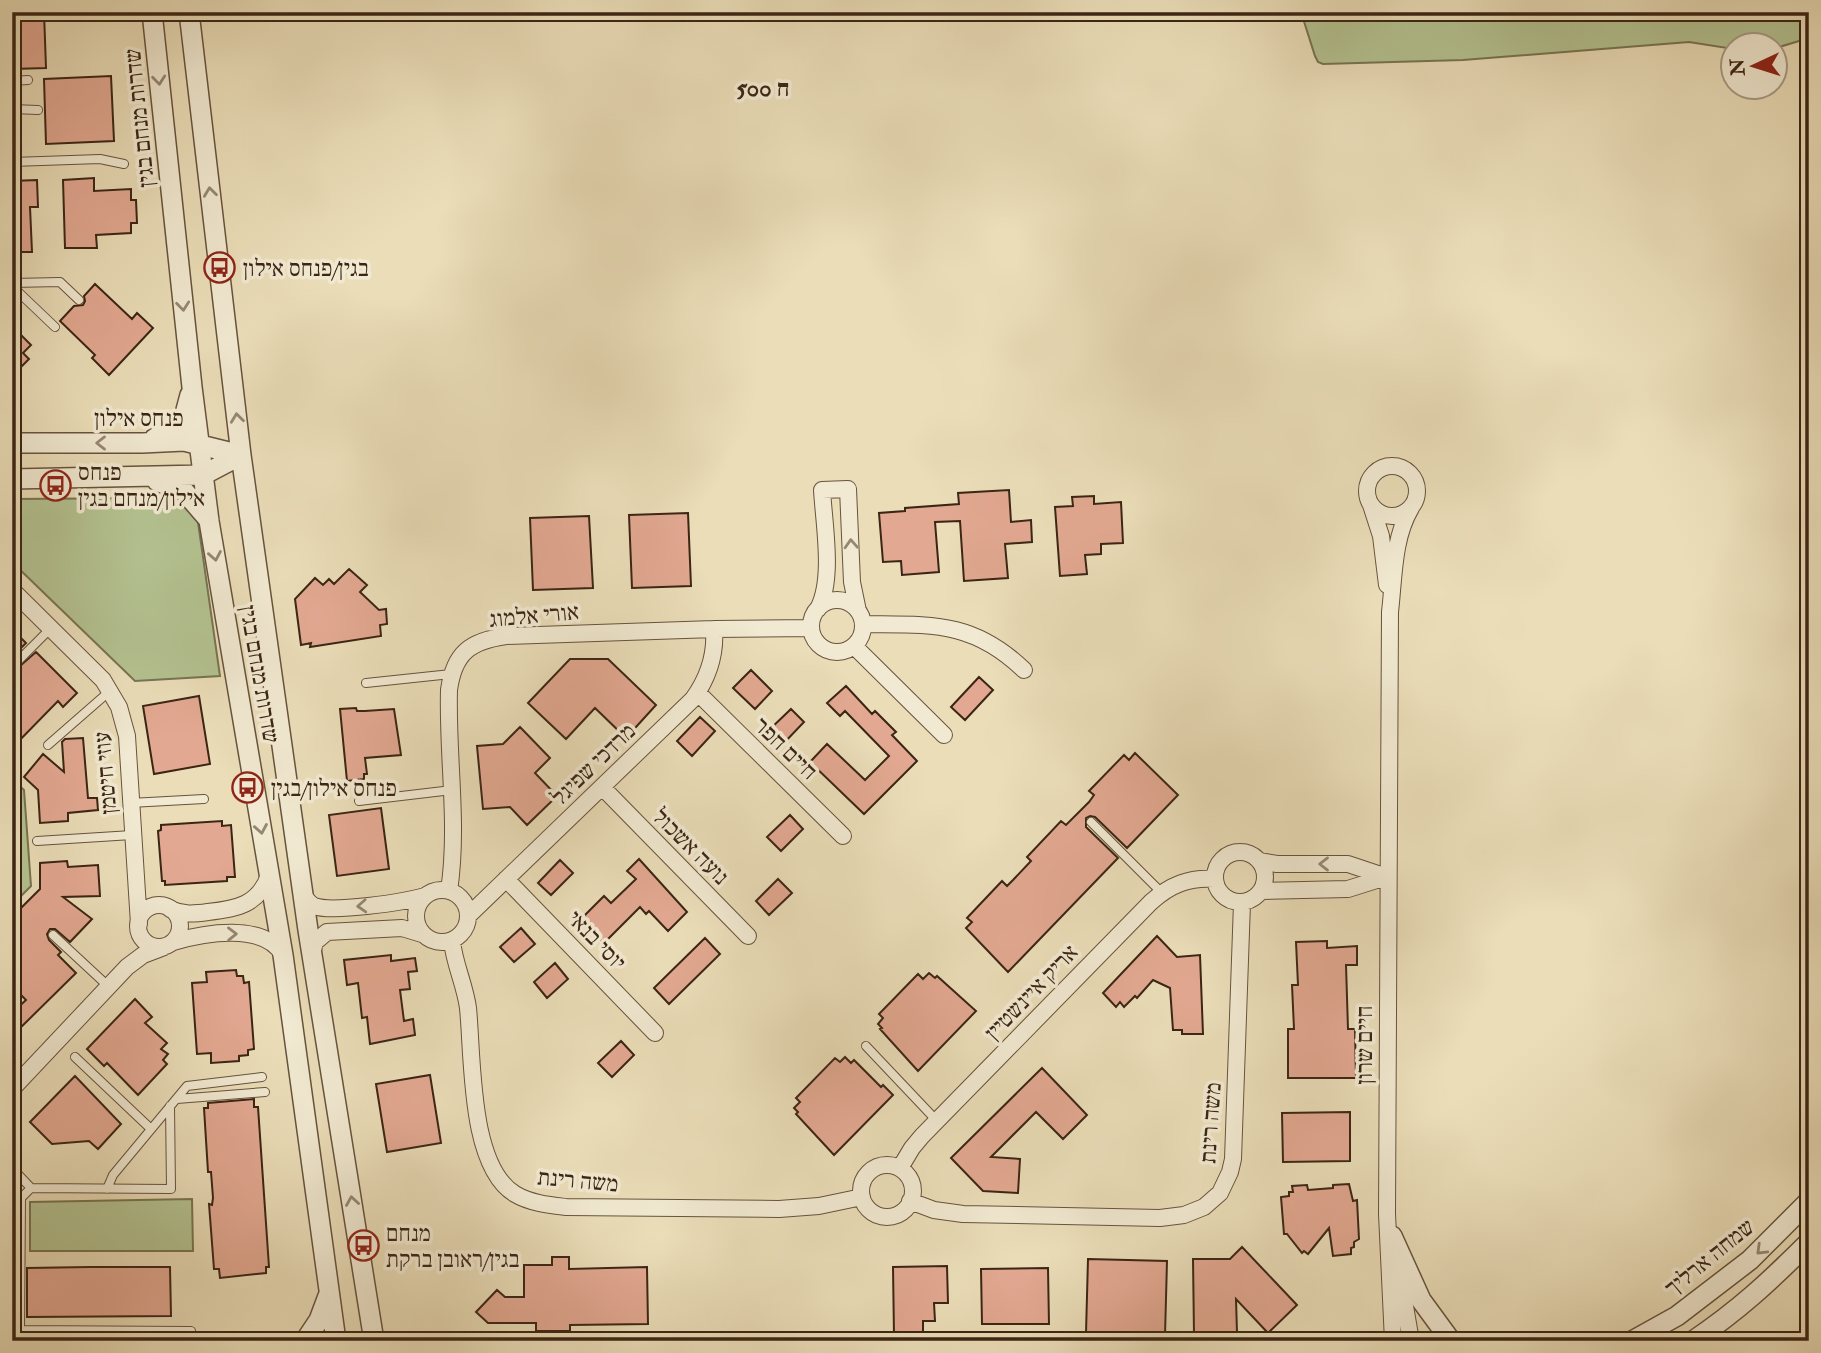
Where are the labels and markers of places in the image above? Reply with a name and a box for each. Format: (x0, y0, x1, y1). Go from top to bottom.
bus stop icon: בגין/פנחס אילון (203, 251, 237, 285)
place label: בגין/פנחס אילון (243, 254, 369, 283)
place label: פנחס אילון/מנחם בגין (78, 458, 205, 513)
bus stop icon: פנחס אילון/מנחם בגין (38, 468, 72, 502)
bus stop icon: פנחס אילון/בגין (231, 771, 265, 805)
place label: פנחס אילון/בגין (271, 774, 397, 803)
place label: מנחם בגין/ראובן ברקת (386, 1219, 520, 1274)
bus stop icon: מנחם בגין/ראובן ברקת (346, 1229, 380, 1263)

